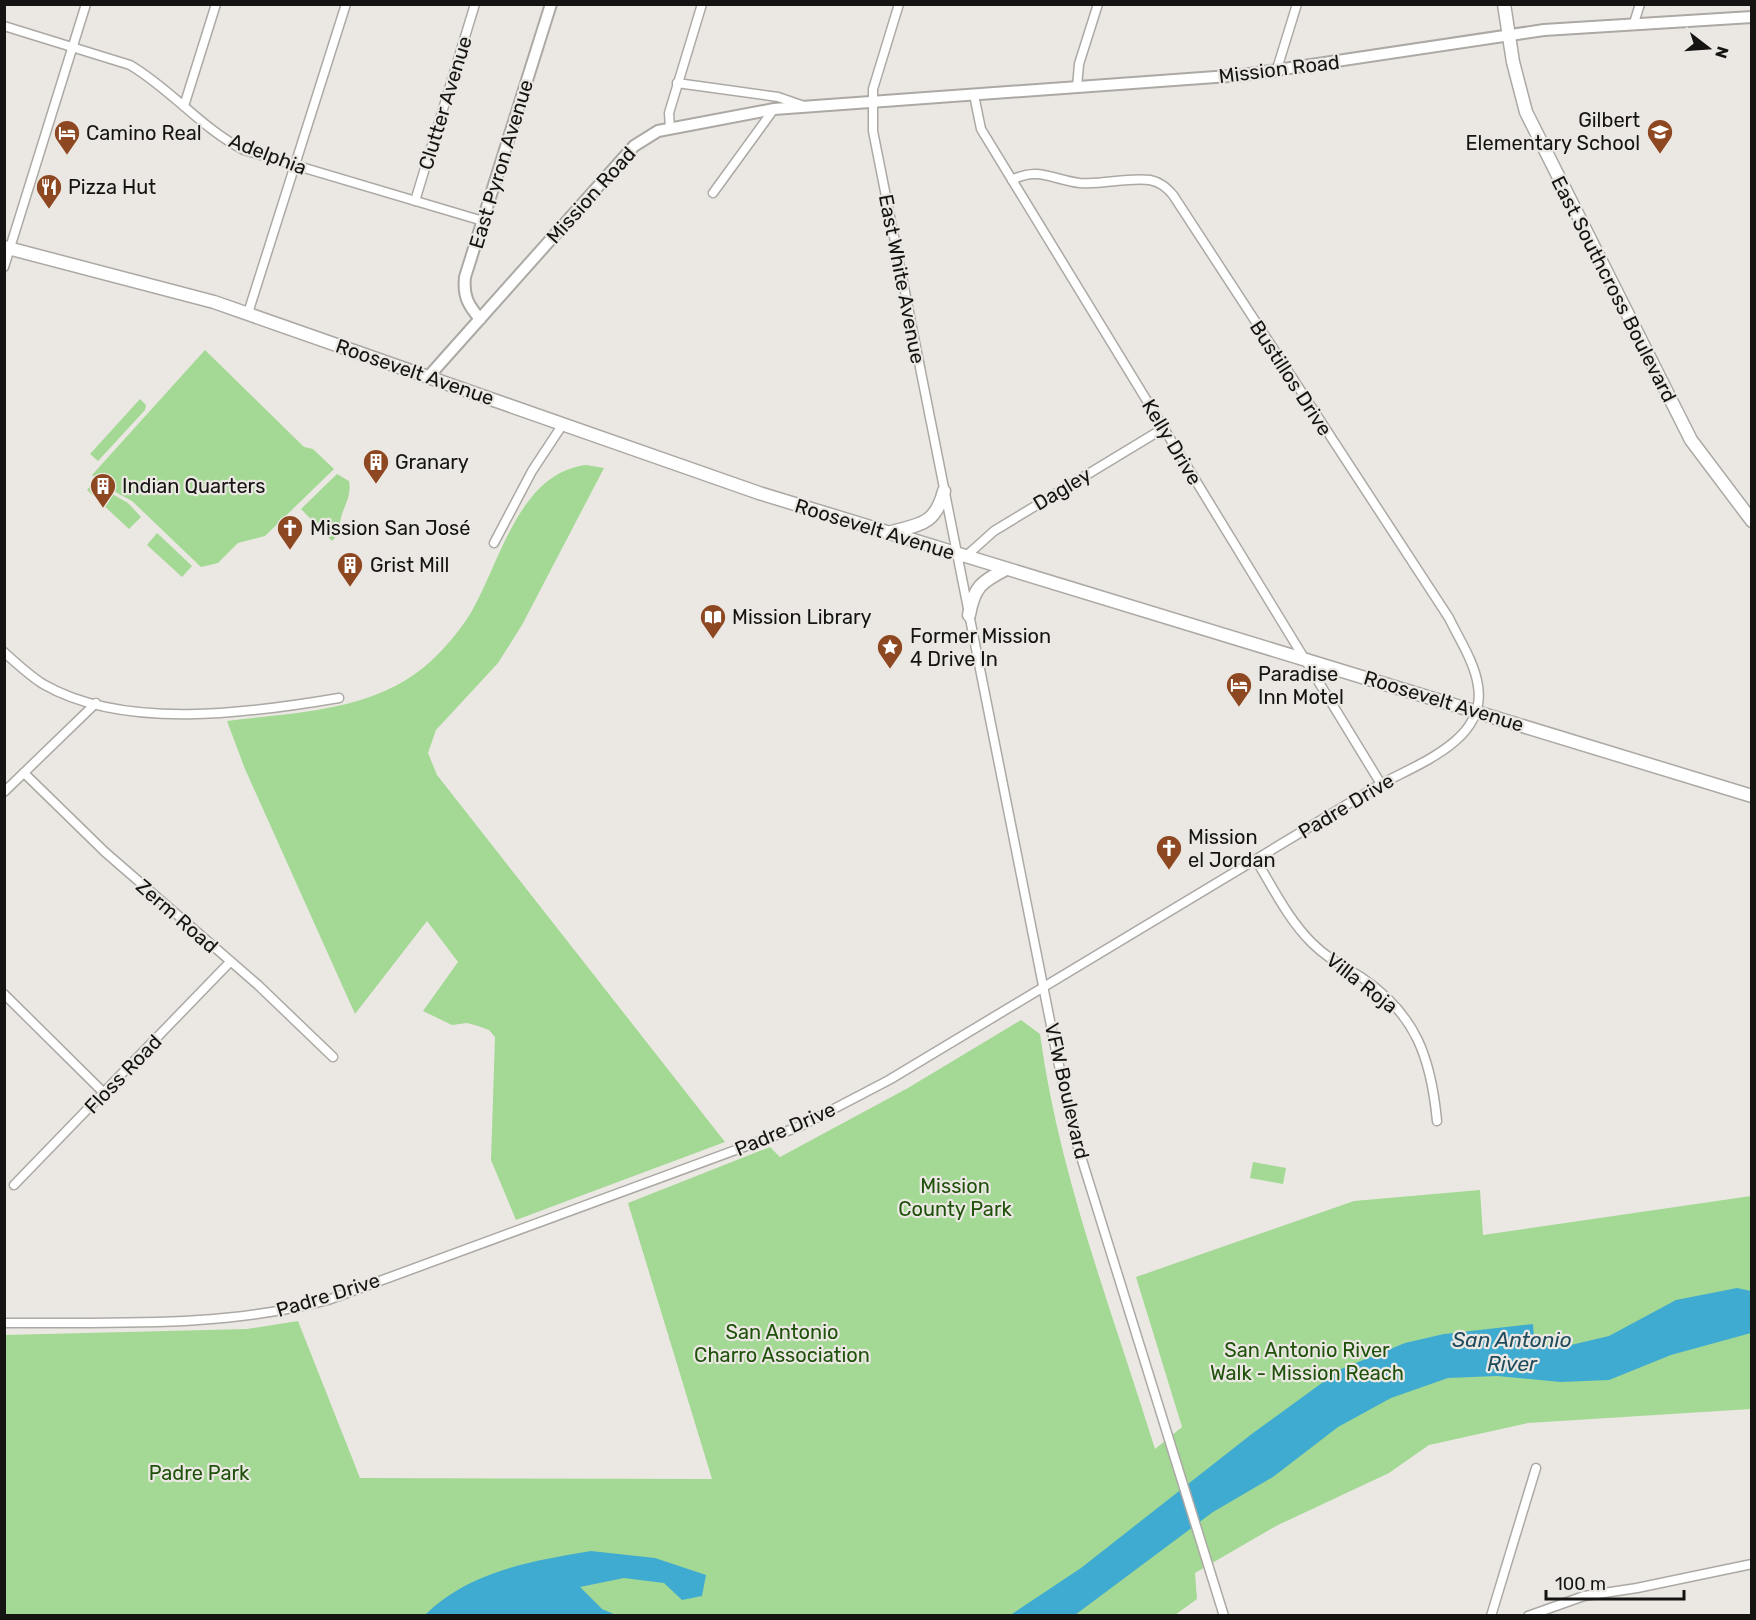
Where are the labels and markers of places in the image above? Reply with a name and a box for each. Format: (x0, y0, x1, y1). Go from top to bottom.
place label: Gilbert Elementary School (1466, 108, 1640, 155)
school or university icon: Gilbert Elementary School (1645, 117, 1675, 155)
hotel icon: Camino Real (52, 118, 82, 156)
place label: Camino Real (86, 121, 202, 145)
restaurant icon: Pizza Hut (34, 172, 64, 210)
place label: Pizza Hut (68, 175, 156, 199)
building icon: Granary (361, 447, 391, 485)
place label: Granary (395, 450, 469, 474)
building icon: Indian Quarters (88, 471, 118, 509)
place label: Indian Quarters (122, 474, 265, 498)
church icon: Mission San José (275, 513, 305, 551)
place label: Mission San José (310, 516, 471, 540)
building icon: Grist Mill (335, 550, 365, 588)
place label: Grist Mill (370, 553, 449, 577)
library icon: Mission Library (698, 602, 728, 640)
place label: Mission Library (732, 605, 872, 629)
place label: Former Mission 4 Drive In (910, 624, 1051, 671)
place icon: Former Mission 4 Drive In (875, 632, 905, 670)
place label: Paradise Inn Motel (1258, 662, 1344, 709)
hotel icon: Paradise Inn Motel (1224, 670, 1254, 708)
place label: Mission el Jordan (1188, 825, 1276, 872)
church icon: Mission el Jordan (1154, 833, 1184, 871)

